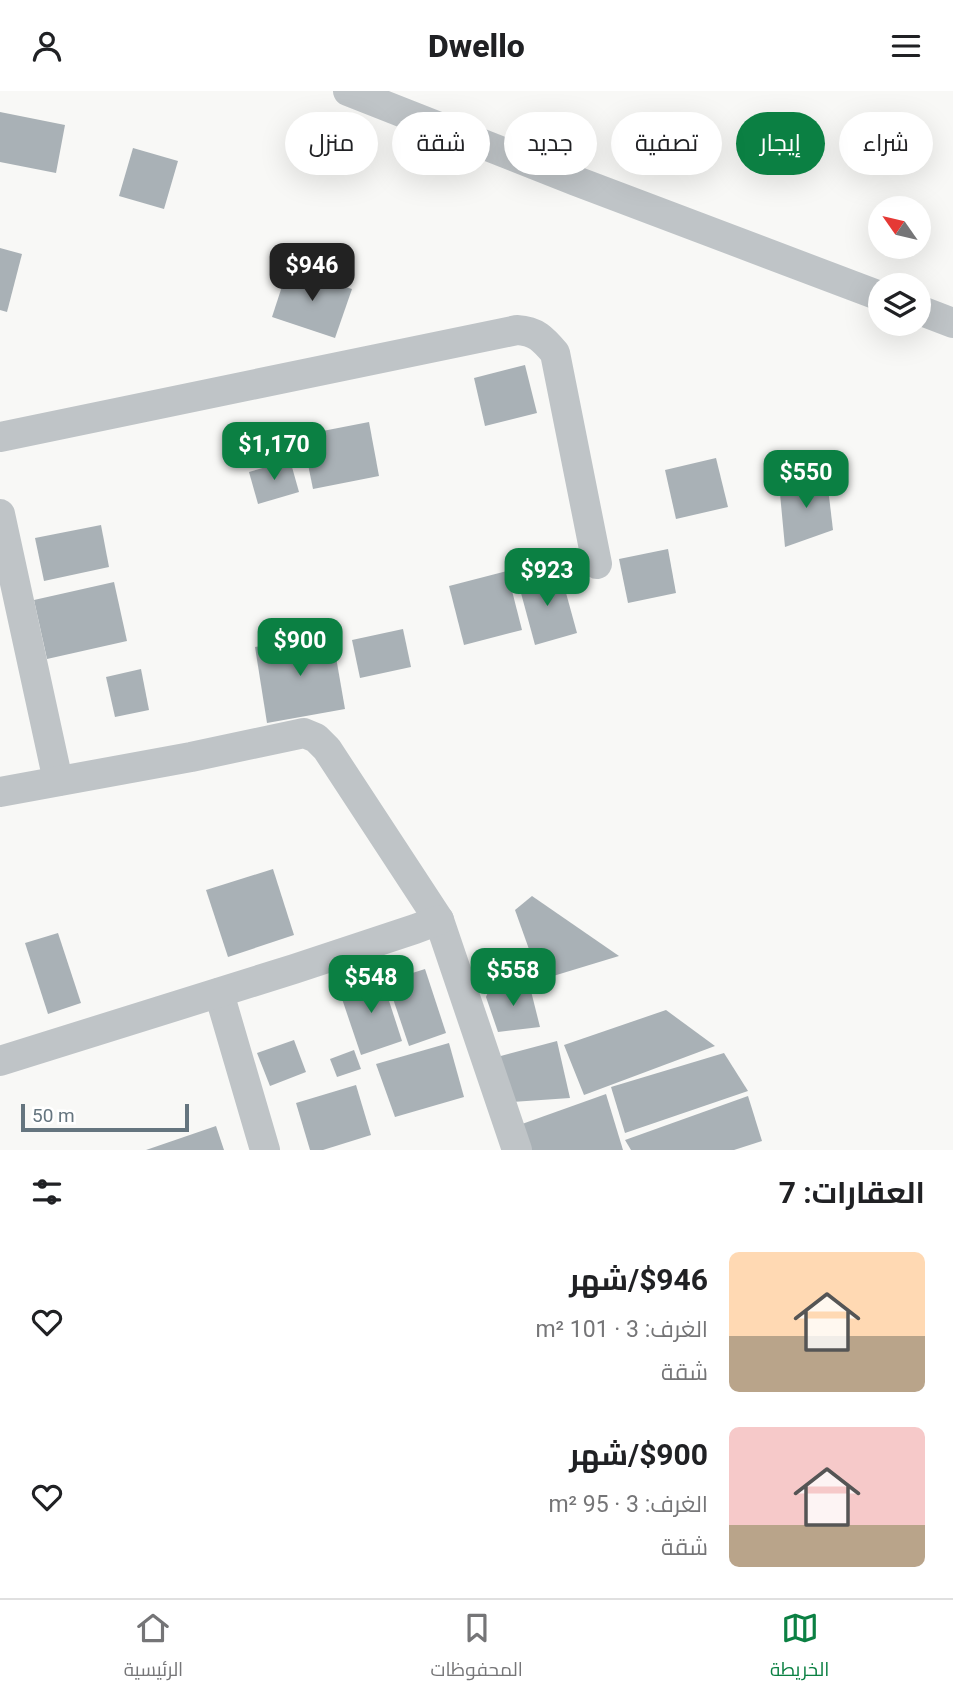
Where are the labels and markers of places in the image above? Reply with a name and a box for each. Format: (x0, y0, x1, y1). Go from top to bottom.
pin: $946 (271, 243, 353, 303)
pin: $1,170 (217, 423, 331, 482)
pin: $550 (765, 451, 847, 510)
pin: $923 (506, 549, 588, 608)
pin: $900 (259, 619, 341, 678)
pin: $558 (472, 949, 554, 1008)
pin: $548 (330, 955, 412, 1015)

